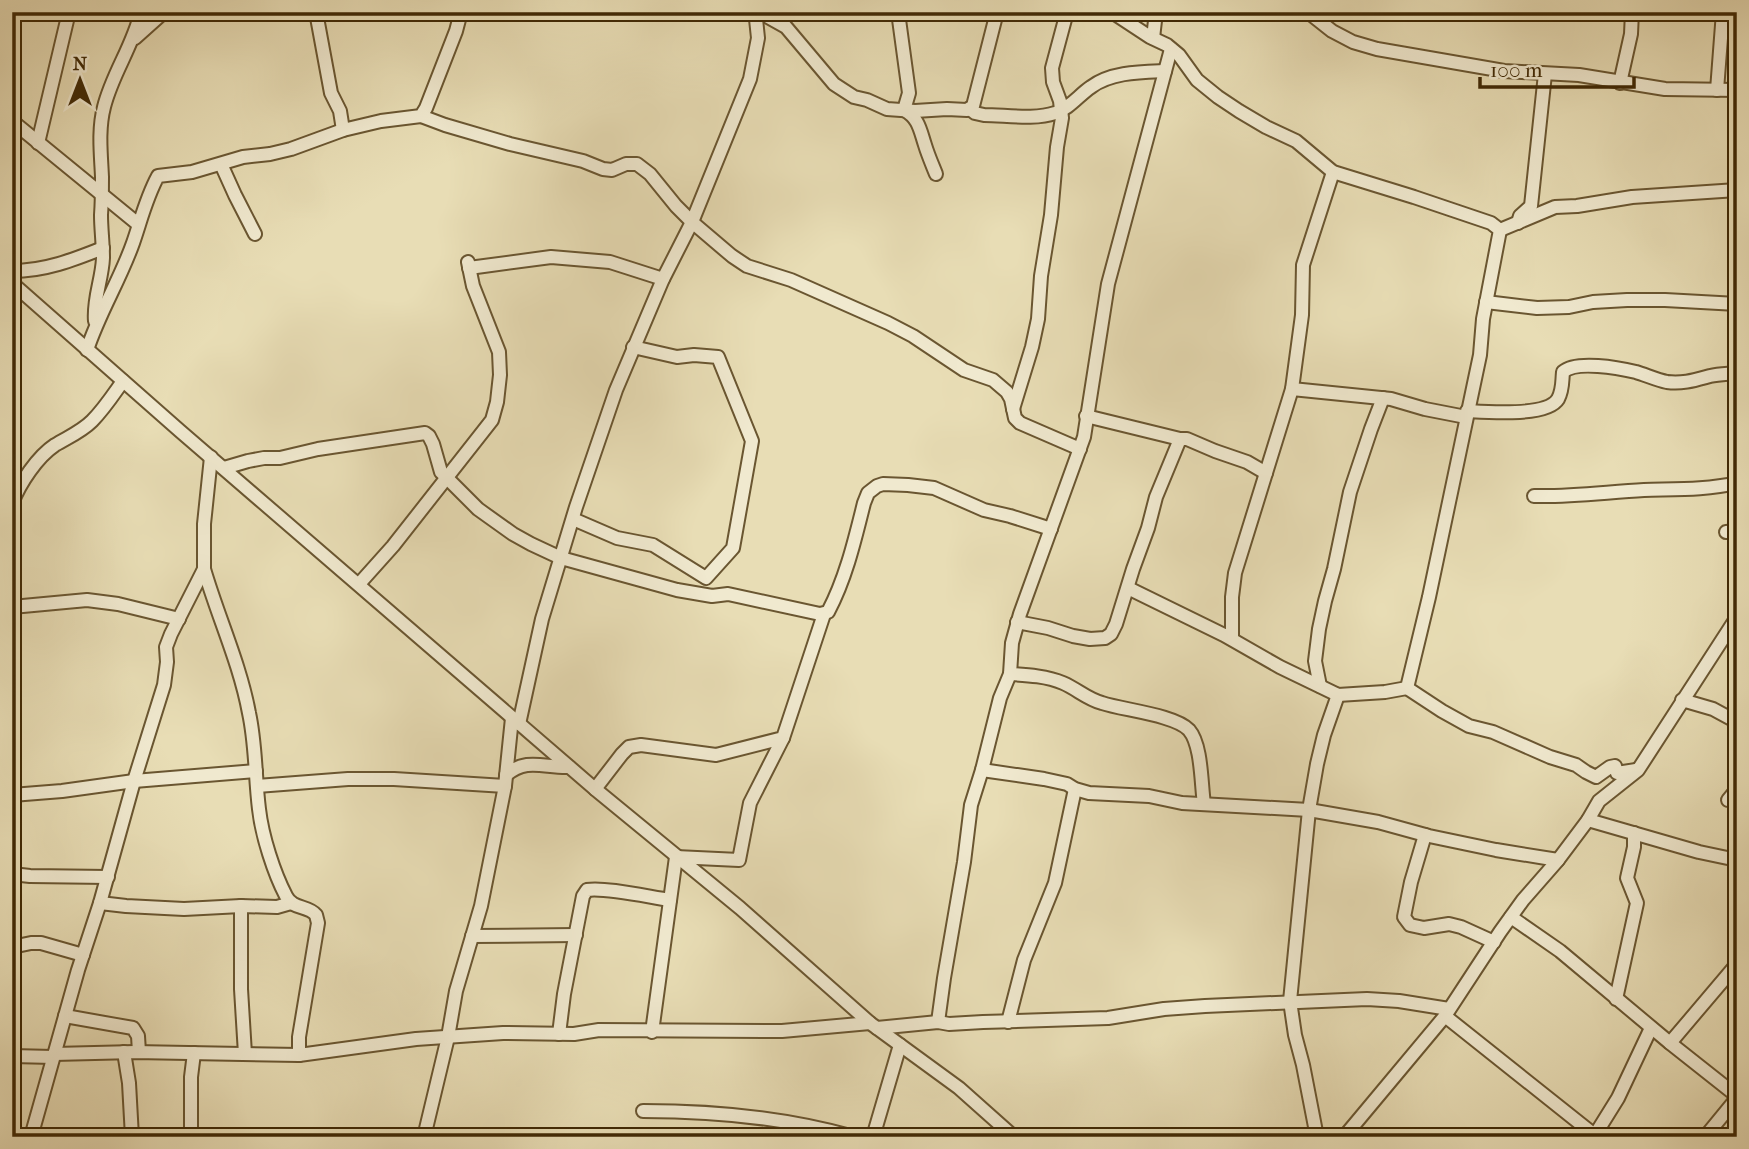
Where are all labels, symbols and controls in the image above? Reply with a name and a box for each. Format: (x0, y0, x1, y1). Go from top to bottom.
north arrow (46, 46, 116, 116)
scale bar (1480, 46, 1634, 90)
text: N (73, 53, 88, 75)
text: 100 m (1490, 58, 1543, 82)

